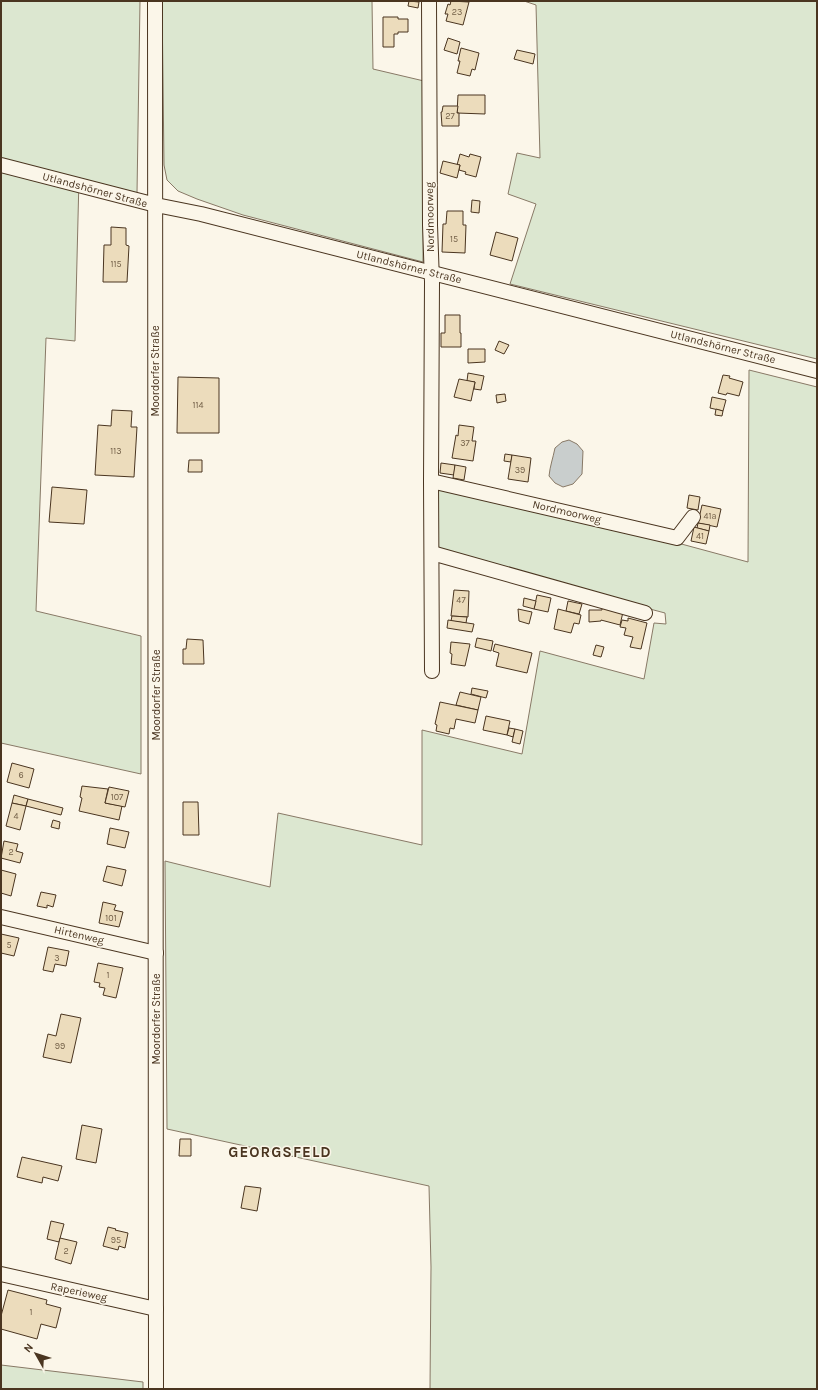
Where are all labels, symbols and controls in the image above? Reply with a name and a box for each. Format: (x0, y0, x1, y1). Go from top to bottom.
house number: 23 (452, 7, 462, 17)
house number: 27 (445, 111, 455, 121)
street label: Utlandshörner Straße (41, 170, 149, 210)
street label: Nordmoorweg (423, 181, 437, 252)
house number: 15 (450, 234, 458, 244)
street label: Utlandshörner Straße (355, 248, 463, 286)
house number: 115 (110, 259, 122, 269)
street label: Moordorfer Straße (149, 325, 162, 417)
street label: Utlandshörner Straße (669, 328, 777, 366)
house number: 114 (193, 400, 203, 410)
house number: 37 (460, 438, 471, 448)
house number: 113 (110, 446, 122, 456)
house number: 39 (515, 465, 525, 475)
street label: Nordmoorweg (531, 498, 603, 526)
house number: 41a (704, 511, 717, 521)
house number: 41 (696, 531, 704, 541)
house number: 47 (456, 595, 466, 605)
street label: Moordorfer Straße (150, 649, 163, 741)
house number: 6 (18, 770, 24, 780)
house number: 107 (111, 792, 124, 802)
house number: 4 (13, 811, 19, 821)
house number: 2 (8, 847, 14, 857)
house number: 101 (105, 913, 117, 923)
street label: Hirtenweg (53, 923, 106, 947)
house number: 5 (6, 940, 12, 950)
house number: 3 (54, 953, 60, 963)
house number: 1 (107, 970, 110, 980)
street label: Moordorfer Straße (150, 973, 163, 1065)
house number: 99 (55, 1041, 65, 1051)
district label: GEORGSFELD (228, 1143, 332, 1161)
house number: 95 (111, 1235, 121, 1245)
house number: 2 (63, 1246, 69, 1256)
street label: Raperieweg (49, 1280, 109, 1305)
house number: 1 (30, 1307, 33, 1317)
north arrow (16, 1334, 56, 1374)
text: N (21, 1341, 36, 1355)

